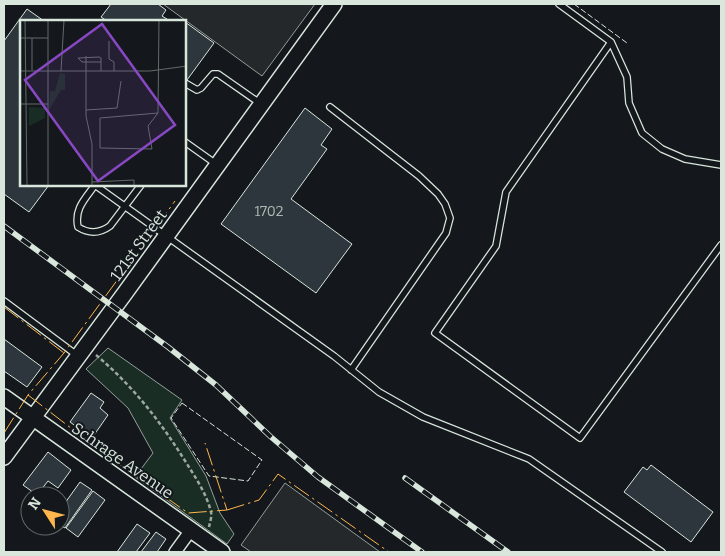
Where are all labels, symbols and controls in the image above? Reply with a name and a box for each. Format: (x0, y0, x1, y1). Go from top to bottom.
inset map (20, 20, 186, 186)
house number: 1702 (255, 203, 283, 220)
street label: 121st Street (106, 206, 171, 285)
street label: Schrage Avenue (68, 418, 177, 502)
north arrow (20, 486, 70, 536)
text: N (25, 494, 45, 513)

